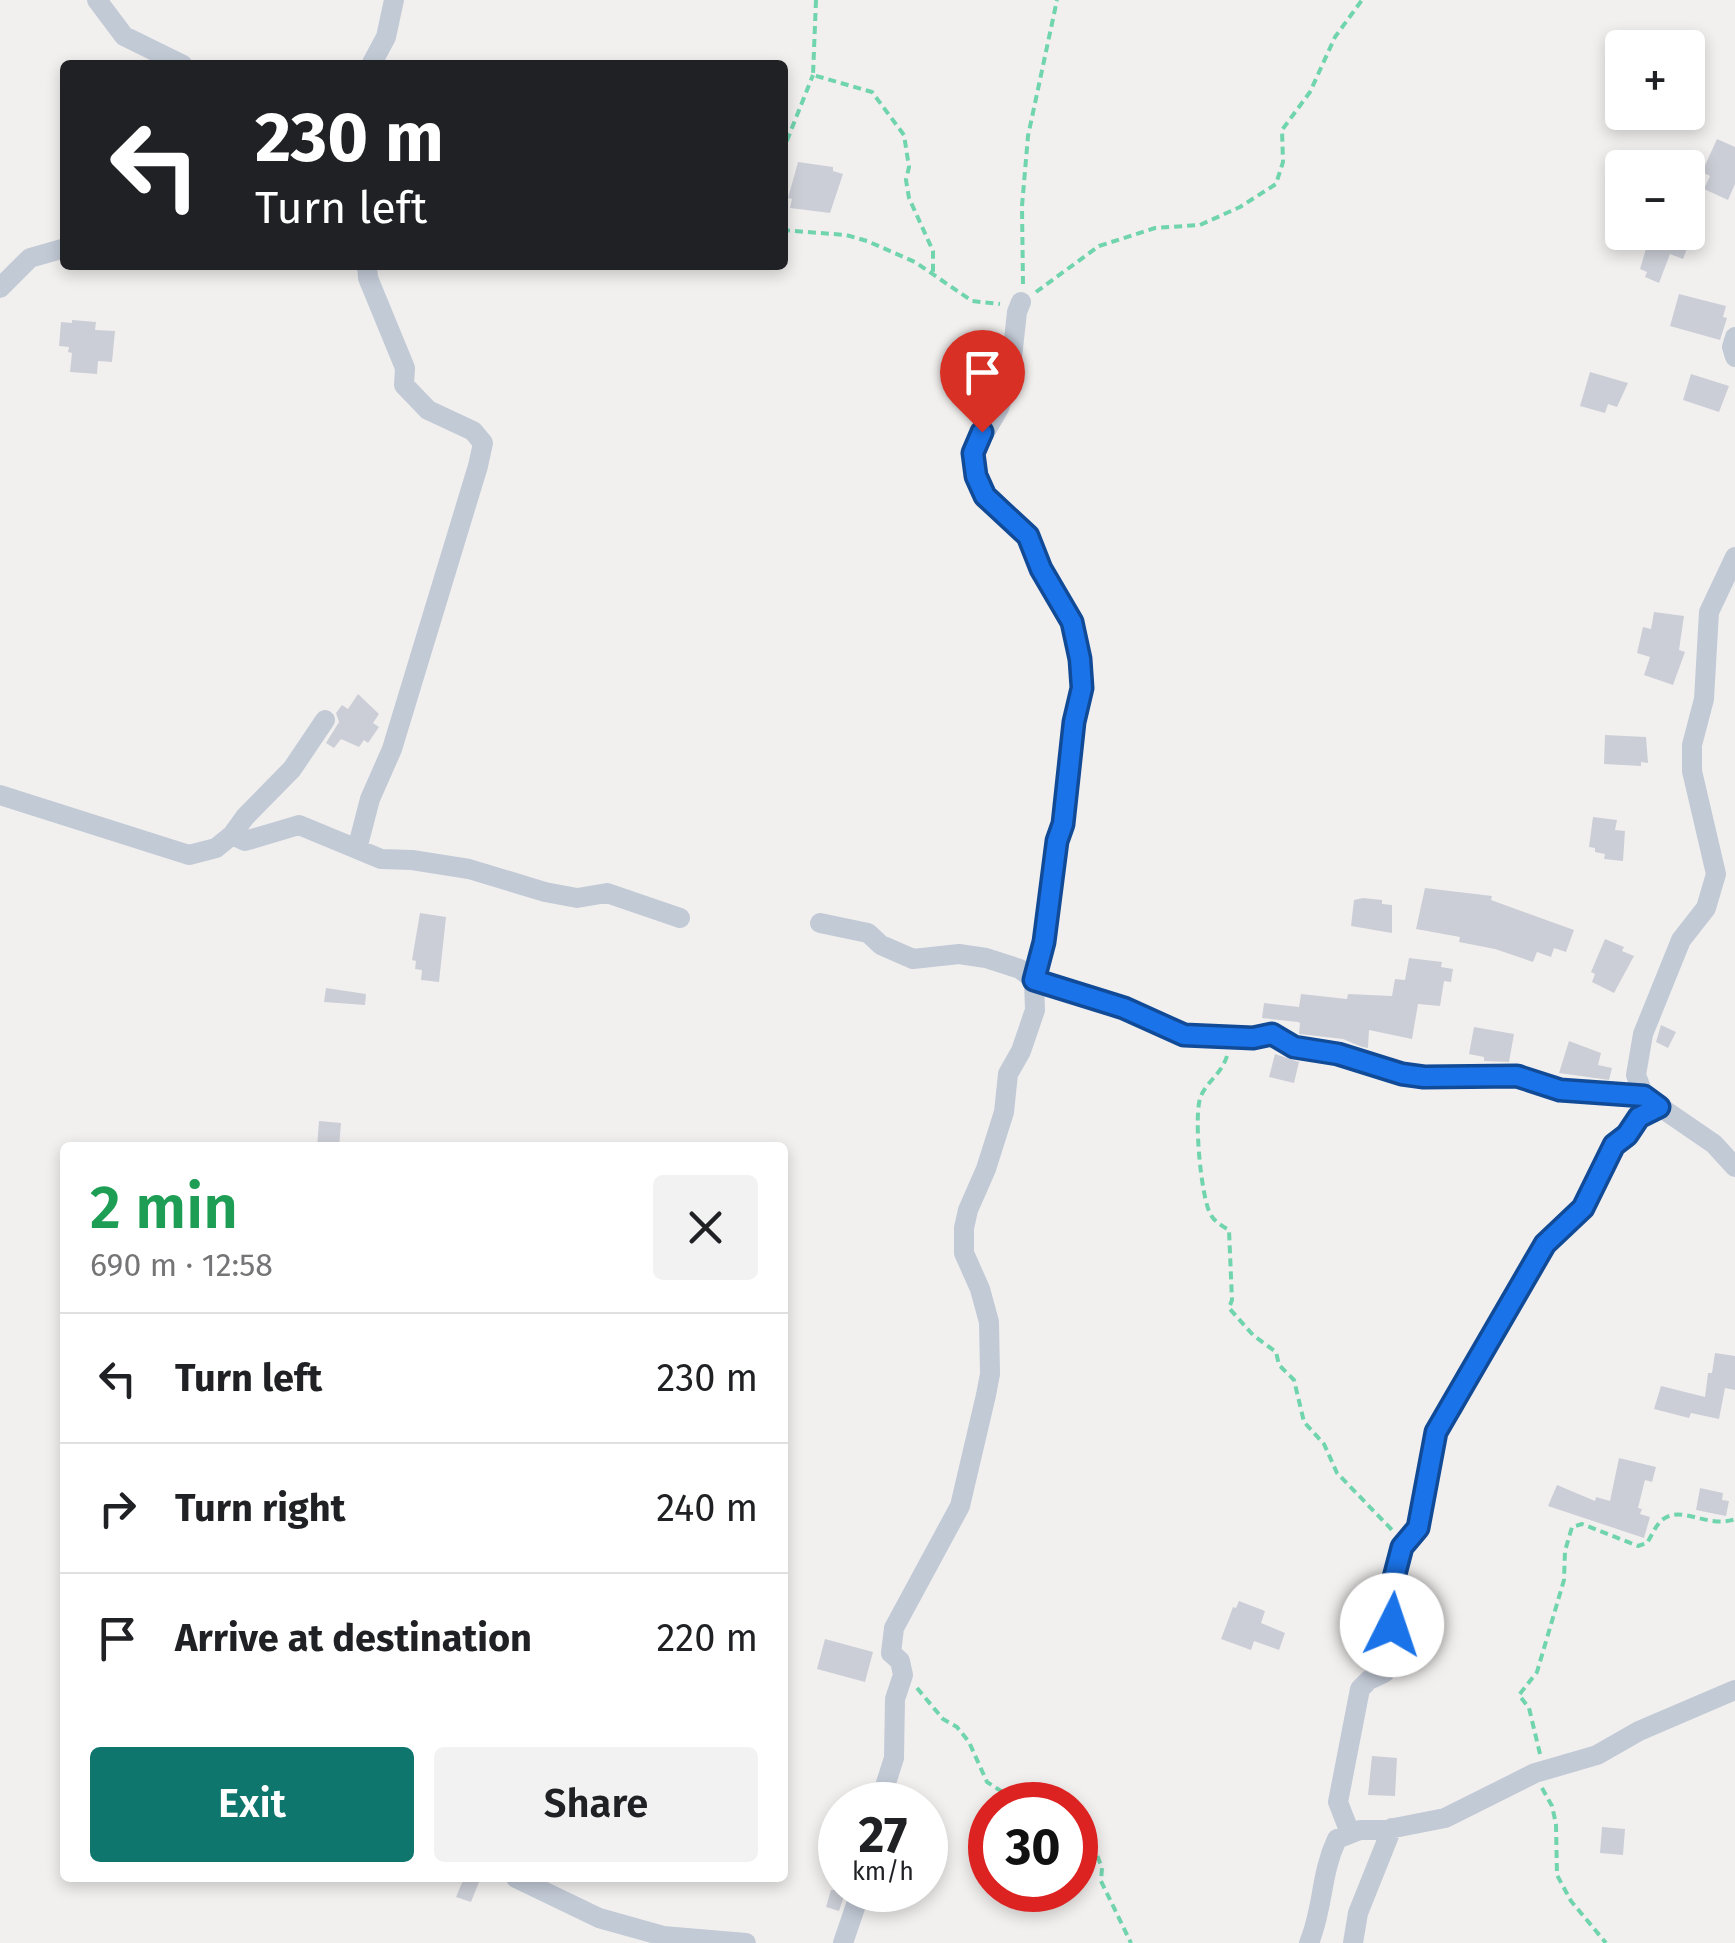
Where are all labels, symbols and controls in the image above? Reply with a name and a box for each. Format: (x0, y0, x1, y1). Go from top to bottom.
map controls (1605, 30, 1705, 250)
button: + (1605, 30, 1705, 130)
text: 230 m (255, 96, 444, 180)
icon: left (90, 100, 220, 230)
button: − (1605, 150, 1705, 250)
text: Turn left (255, 181, 427, 235)
pin (940, 330, 1025, 433)
icon: arrive (955, 345, 1010, 400)
text: 2 min (90, 1172, 238, 1244)
button: close (653, 1175, 758, 1280)
text: 690 m · 12:58 (90, 1246, 273, 1284)
icon: left (90, 1351, 145, 1406)
text: Turn left (175, 1355, 322, 1401)
text: 230 m (657, 1355, 758, 1401)
icon: right (90, 1481, 145, 1536)
text: Turn right (175, 1485, 345, 1531)
text: 240 m (656, 1485, 758, 1531)
position arrow (1340, 1573, 1444, 1677)
icon: arrive (90, 1611, 145, 1666)
text: Arrive at destination (175, 1615, 532, 1661)
text: 220 m (657, 1615, 758, 1661)
button: Exit (90, 1747, 414, 1862)
button: Share (434, 1747, 758, 1862)
speed limit sign: 30 (968, 1782, 1098, 1912)
text: 27 (859, 1805, 907, 1865)
text: km/h (852, 1857, 914, 1887)

